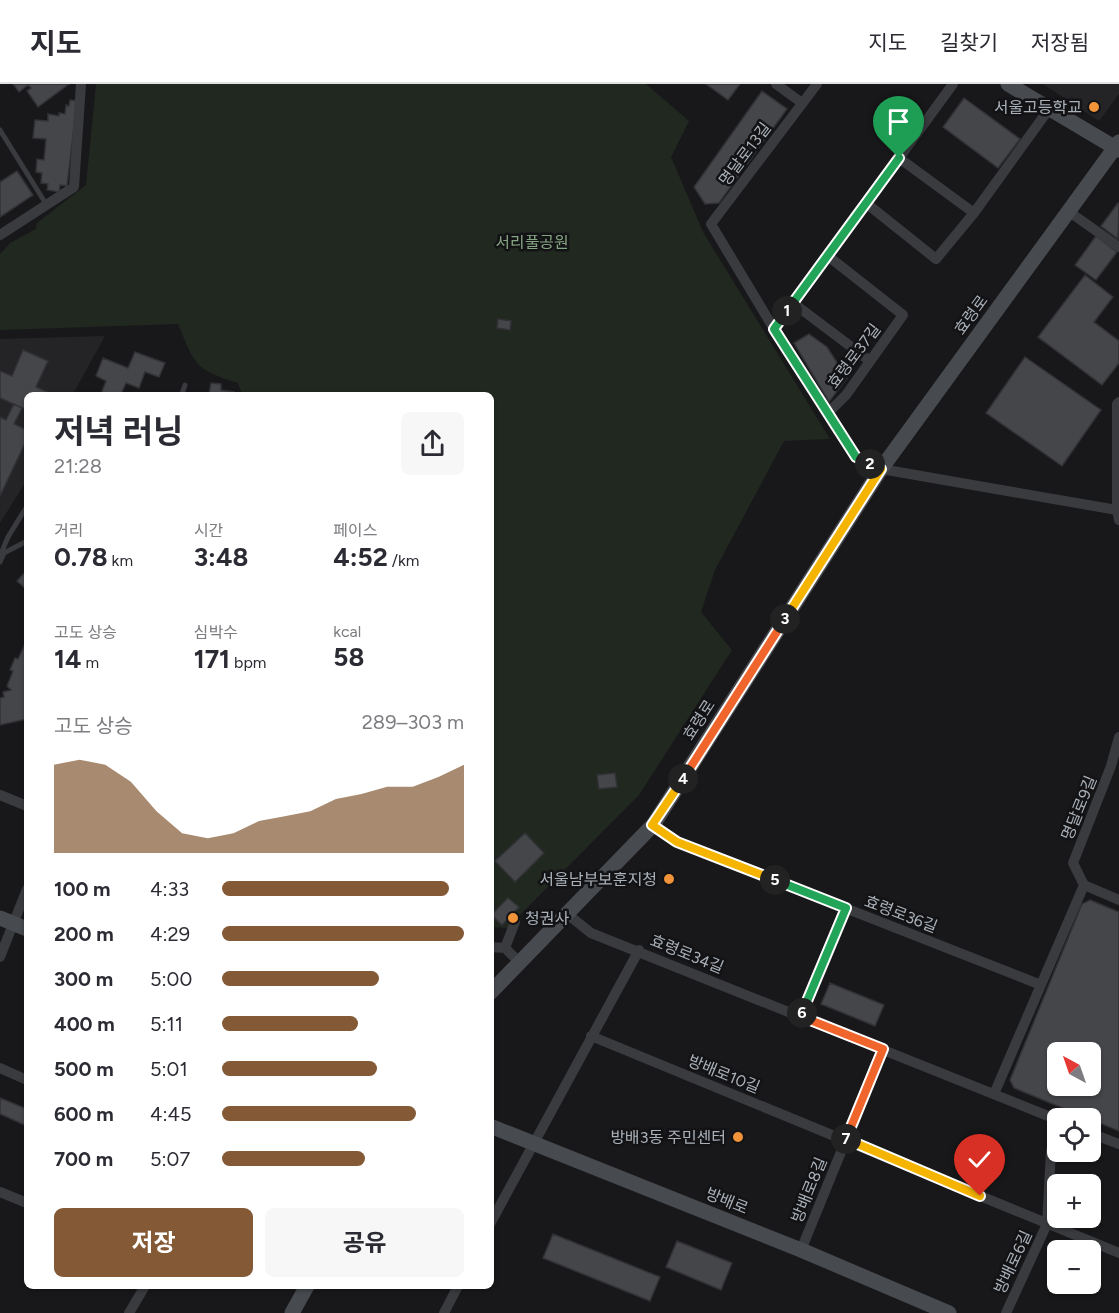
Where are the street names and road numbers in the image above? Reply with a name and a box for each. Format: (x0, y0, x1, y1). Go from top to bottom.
street label: 명달로13길 (715, 119, 775, 189)
street label: 효령로 (950, 291, 992, 338)
street label: 효령로37길 (823, 320, 885, 392)
street label: 효령로 (679, 696, 719, 744)
street label: 명달로9길 (1057, 773, 1101, 843)
street label: 효령로36길 (862, 891, 940, 937)
street label: 효령로34길 (647, 931, 727, 977)
street label: 방배로10길 (685, 1051, 763, 1097)
street label: 방배로8길 (787, 1155, 831, 1225)
street label: 방배로 (703, 1184, 751, 1218)
street label: 방배로6길 (990, 1227, 1036, 1297)

